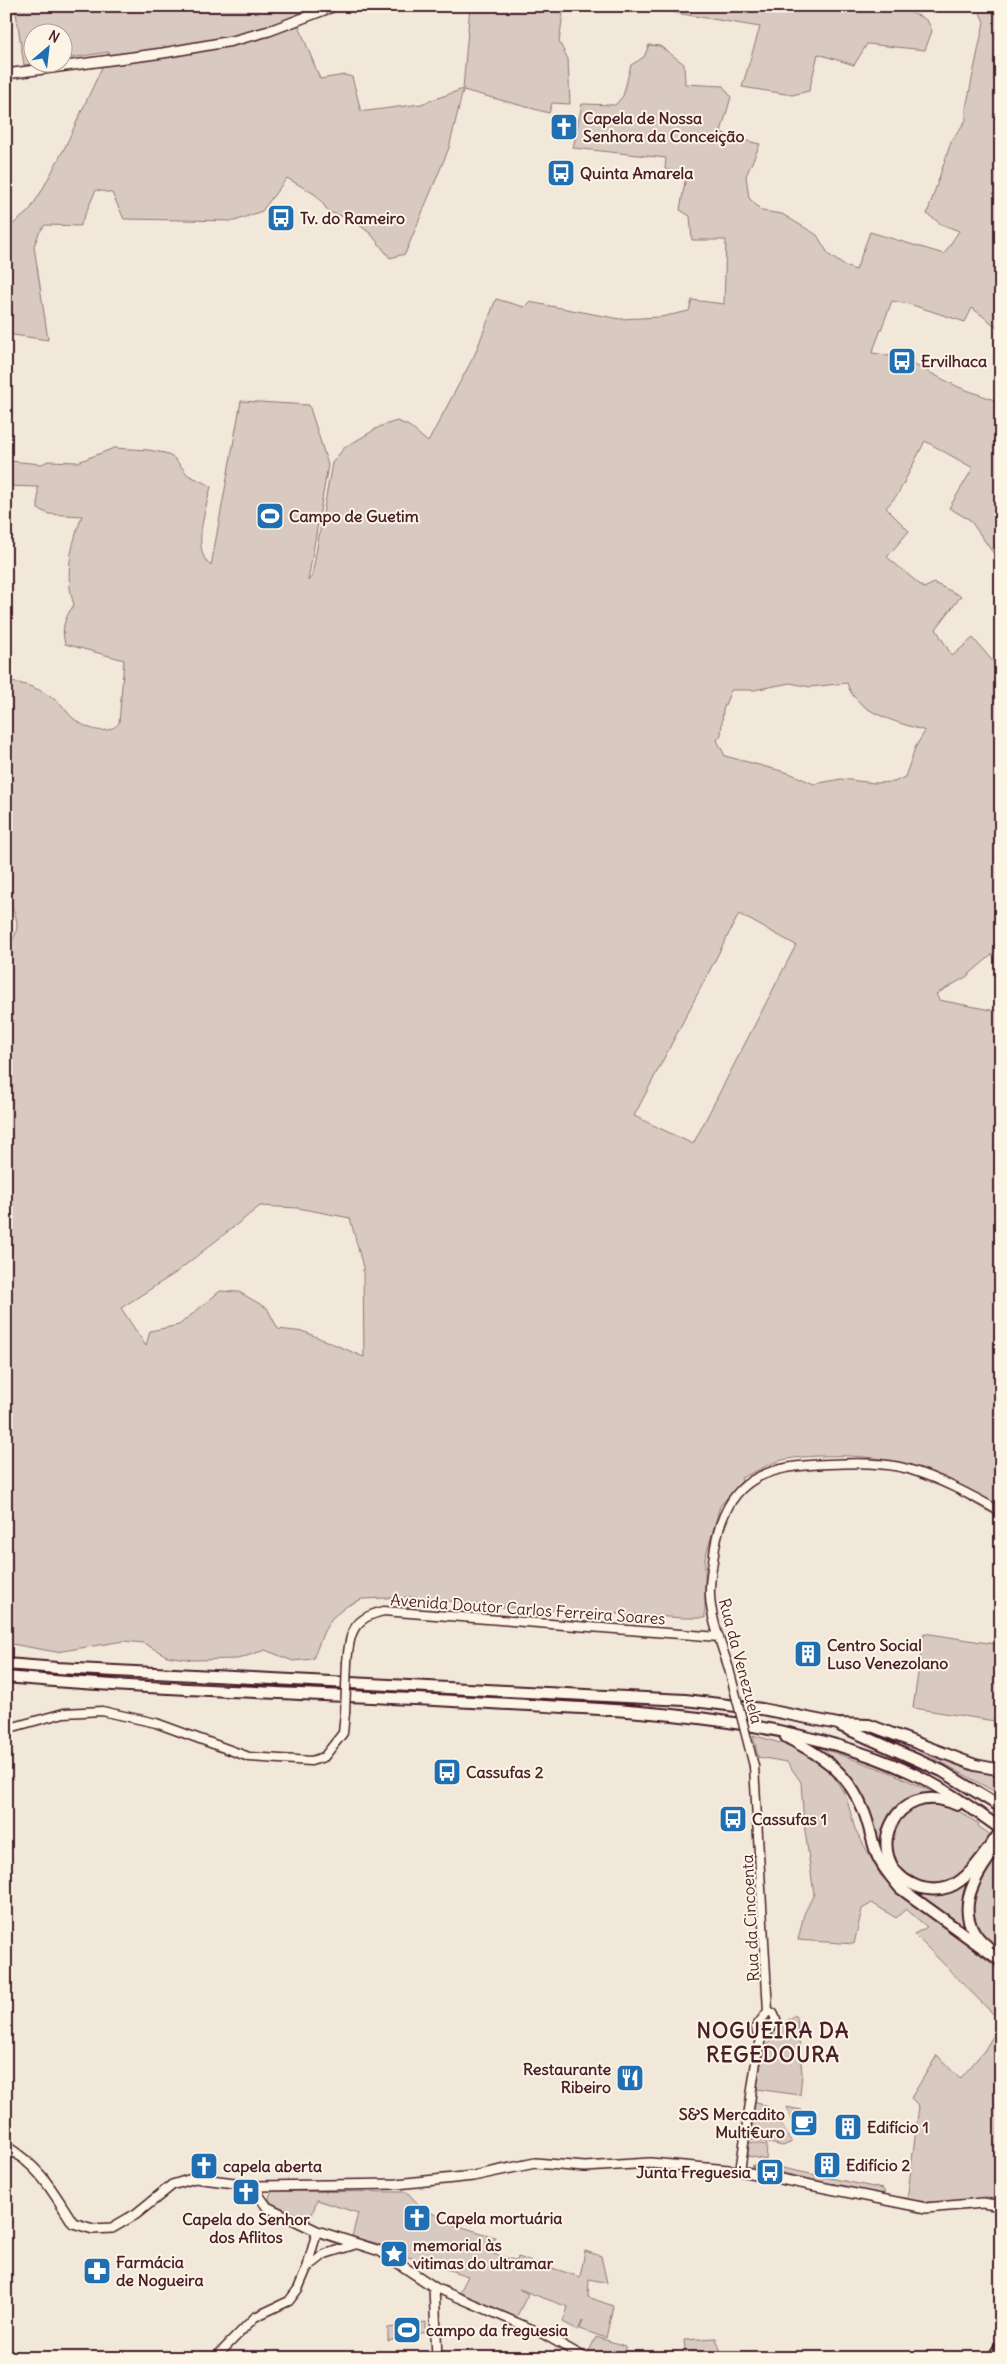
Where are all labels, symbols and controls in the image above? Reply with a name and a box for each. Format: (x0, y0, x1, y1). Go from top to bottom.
north arrow (22, 22, 72, 72)
text: N (46, 26, 63, 47)
place label: Capela de Nossa Senhora da Conceição (583, 108, 744, 147)
church icon: Capela de Nossa Senhora da Conceição (549, 112, 579, 142)
bus stop icon: Quinta Amarela (546, 158, 576, 188)
place label: Quinta Amarela (580, 163, 693, 183)
bus stop icon: Tv. do Rameiro (266, 203, 296, 233)
place label: Tv. do Rameiro (300, 208, 405, 228)
bus stop icon: Ervilhaca (887, 346, 917, 376)
place label: Ervilhaca (921, 351, 987, 371)
sports icon: Campo de Guetim (255, 501, 285, 531)
place label: Campo de Guetim (289, 506, 419, 527)
street label: Avenida Doutor Carlos Ferreira Soares (390, 1589, 666, 1629)
street label: Rua da Venezuela (715, 1596, 767, 1726)
place label: Centro Social Luso Venezolano (827, 1635, 948, 1673)
building icon: Centro Social Luso Venezolano (793, 1639, 823, 1669)
bus stop icon: Cassufas 2 (432, 1757, 462, 1787)
place label: Cassufas 2 (466, 1762, 544, 1782)
bus stop icon: Cassufas 1 (718, 1804, 748, 1834)
place label: Cassufas 1 (752, 1809, 827, 1829)
street label: Rua da Cincoenta (737, 1854, 763, 1982)
district label: NOGUEIRA DA REGEDOURA (697, 2017, 849, 2068)
place label: Restaurante Ribeiro (523, 2059, 611, 2097)
restaurant icon: Restaurante Ribeiro (615, 2063, 645, 2093)
place label: S&S Mercadito Multi€uro (679, 2104, 785, 2142)
cafe icon: S&S Mercadito Multi€uro (789, 2108, 819, 2138)
building icon: Edifício 1 (833, 2112, 863, 2142)
place label: Edifício 1 (867, 2117, 929, 2137)
building icon: Edifício 2 (812, 2150, 842, 2180)
church icon: capela aberta (189, 2151, 219, 2181)
place label: Edifício 2 (846, 2155, 911, 2175)
place label: capela aberta (223, 2156, 322, 2177)
bus stop icon: Junta Freguesia (755, 2157, 785, 2187)
place label: Junta Freguesia (636, 2162, 751, 2183)
church icon: Capela do Senhor dos Aflitos (231, 2177, 261, 2207)
church icon: Capela mortuária (402, 2203, 432, 2233)
place label: Capela mortuária (436, 2208, 562, 2229)
place label: Capela do Senhor dos Aflitos (182, 2209, 310, 2247)
place label: memorial às vitimas do ultramar (413, 2235, 554, 2273)
place icon: memorial às vitimas do ultramar (379, 2239, 409, 2269)
place label: Farmácia de Nogueira (116, 2252, 204, 2291)
pharmacy icon: Farmácia de Nogueira (82, 2256, 112, 2286)
sports icon: campo da freguesia (392, 2315, 422, 2345)
place label: campo da freguesia (426, 2320, 568, 2341)

